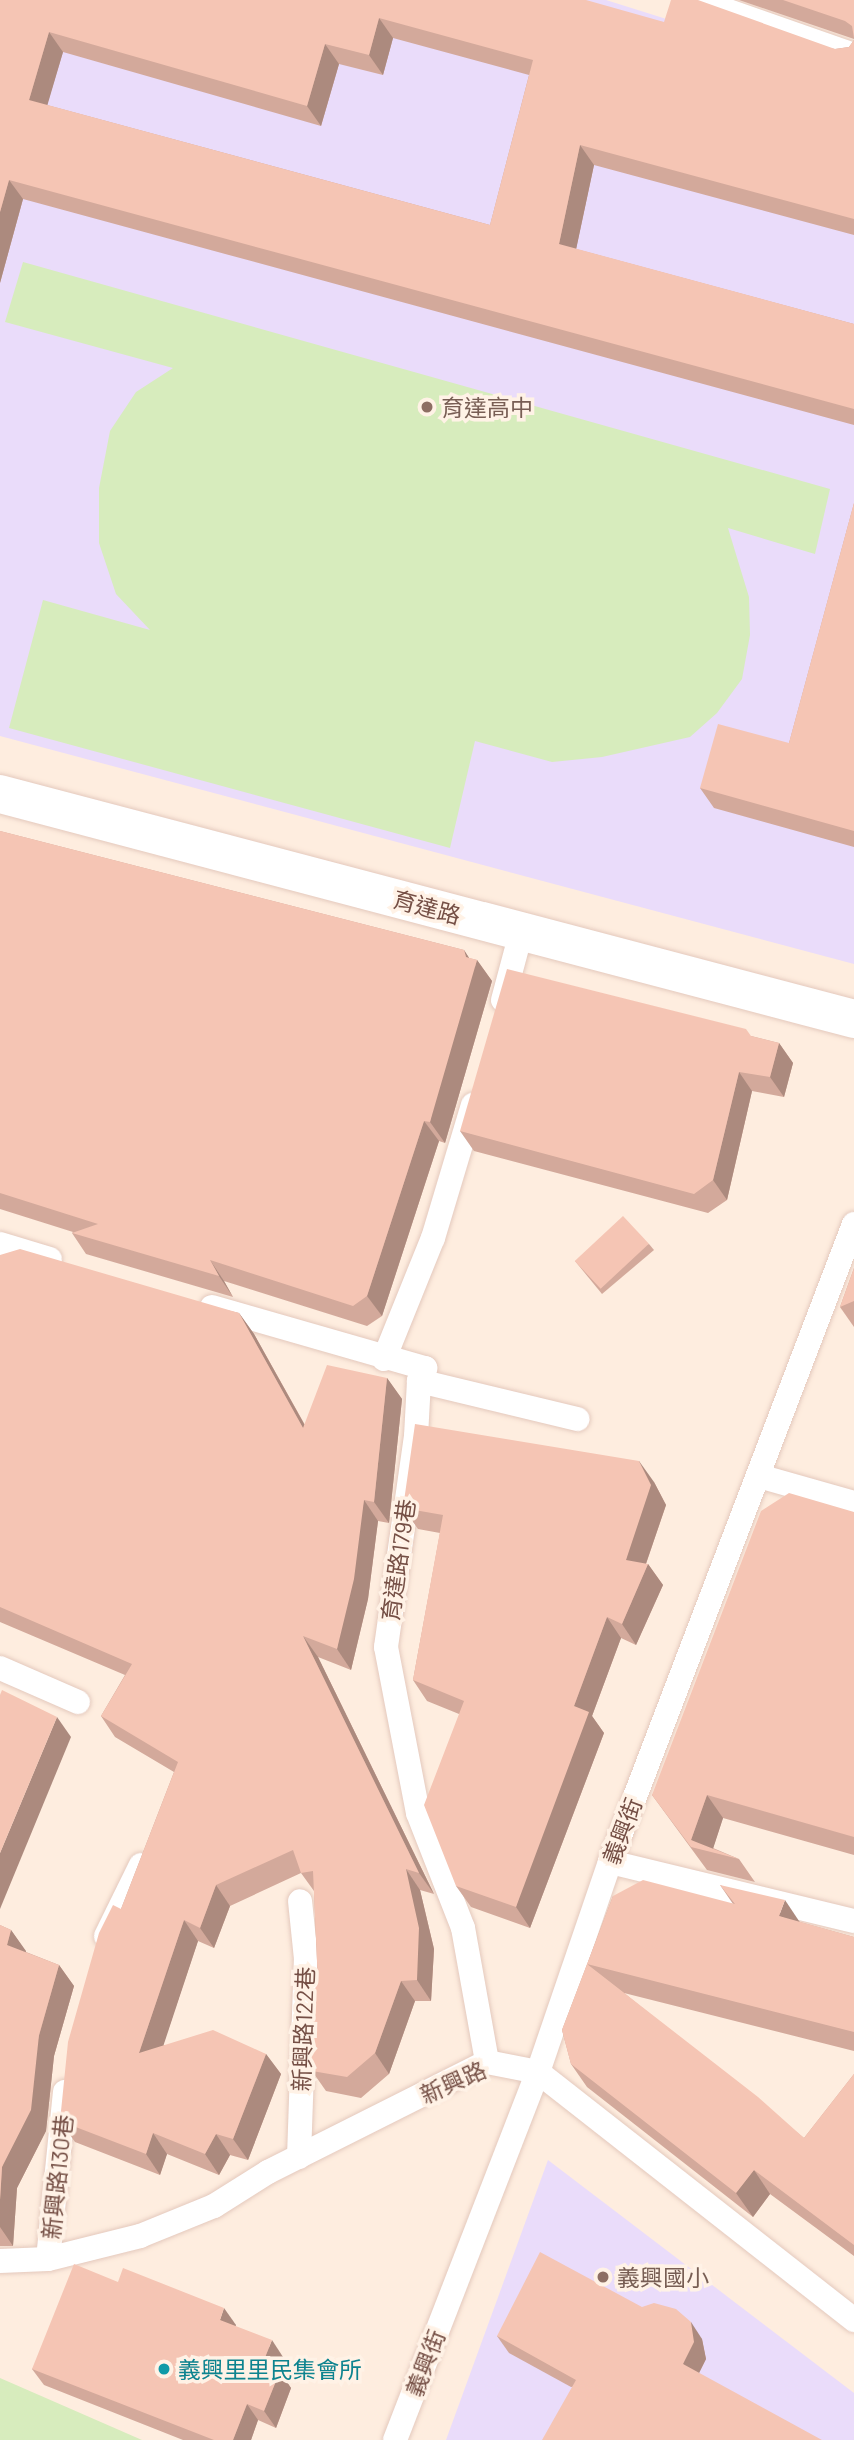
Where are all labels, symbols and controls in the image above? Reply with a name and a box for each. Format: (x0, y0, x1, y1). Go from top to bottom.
place label: 育達高中 (441, 393, 533, 421)
marker: 育達高中 (419, 399, 435, 415)
street label: 育達路 (390, 885, 464, 929)
street label: 育達路179巷 (376, 1497, 420, 1623)
street label: 義興街 (597, 1794, 647, 1868)
street label: 新興路122巷 (287, 1966, 319, 2092)
street label: 新興路 (416, 2055, 490, 2109)
street label: 新興路130巷 (37, 2113, 77, 2241)
place label: 義興國小 (617, 2263, 709, 2291)
marker: 義興國小 (595, 2269, 611, 2285)
street label: 義興街 (400, 2326, 450, 2400)
place label: 義興里里民集會所 (178, 2355, 362, 2383)
marker: 義興里里民集會所 (156, 2361, 172, 2377)

